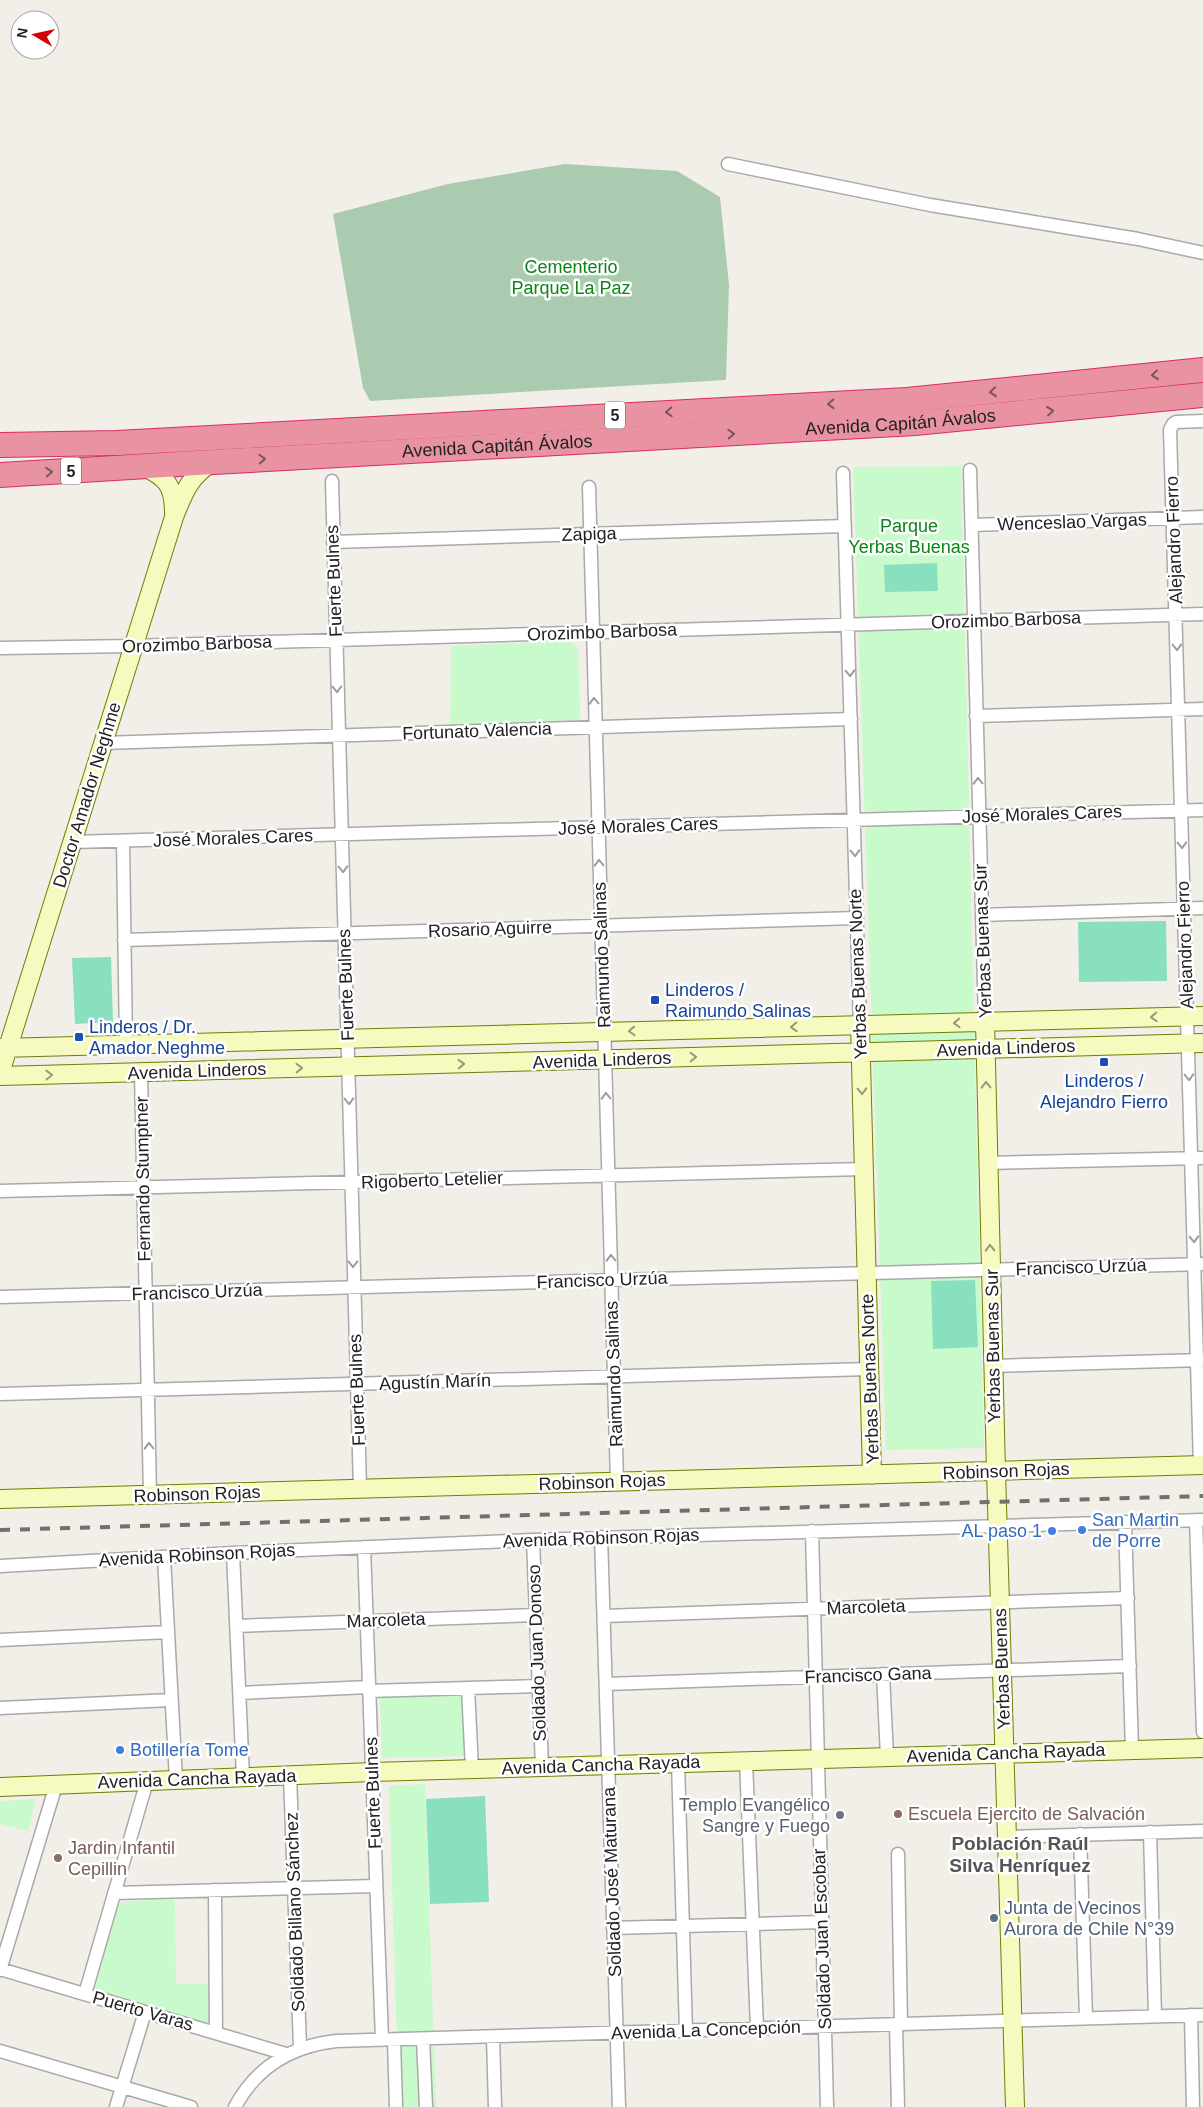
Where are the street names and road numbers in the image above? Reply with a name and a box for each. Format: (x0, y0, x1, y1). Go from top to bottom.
road number: 5 (605, 402, 625, 428)
street label: Avenida Capitán Ávalos (805, 405, 997, 439)
street label: Avenida Capitán Ávalos (401, 431, 593, 461)
road number: 5 (61, 458, 81, 484)
street label: Alejandro Fierro (1162, 476, 1186, 604)
street label: Wenceslao Vargas (997, 509, 1147, 535)
street label: Zapiga (561, 523, 618, 545)
street label: Fuerte Bulnes (322, 525, 346, 637)
street label: Orozimbo Barbosa (931, 607, 1082, 633)
street label: Orozimbo Barbosa (527, 619, 678, 645)
street label: Orozimbo Barbosa (122, 631, 273, 657)
street label: Doctor Amador Neghme (49, 700, 125, 890)
street label: Fortunato Valencia (402, 718, 553, 744)
street label: José Morales Cares (962, 801, 1122, 827)
street label: José Morales Cares (558, 813, 718, 839)
street label: José Morales Cares (153, 825, 313, 851)
street label: Yerbas Buenas Sur (970, 863, 996, 1019)
street label: Alejandro Fierro (1173, 881, 1197, 1009)
street label: Raimundo Salinas (589, 882, 615, 1028)
street label: Yerbas Buenas Norte (845, 888, 871, 1060)
street label: Rosario Aguirre (428, 917, 552, 941)
street label: Fuerte Bulnes (334, 929, 358, 1041)
street label: Avenida Linderos (936, 1036, 1076, 1060)
street label: Avenida Linderos (532, 1048, 672, 1072)
street label: Avenida Linderos (127, 1059, 267, 1083)
street label: Fernando Stumptner (132, 1096, 154, 1262)
street label: Rigoberto Letelier (361, 1168, 503, 1192)
street label: Francisco Urzúa (1015, 1255, 1148, 1279)
street label: Francisco Urzúa (536, 1268, 669, 1292)
street label: Yerbas Buenas Sur (982, 1269, 1004, 1423)
street label: Francisco Urzúa (131, 1280, 264, 1304)
street label: Yerbas Buenas Norte (857, 1293, 883, 1465)
street label: Raimundo Salinas (601, 1301, 627, 1447)
street label: Fuerte Bulnes (345, 1334, 369, 1446)
street label: Agustín Marín (379, 1370, 491, 1394)
street label: Robinson Rojas (942, 1459, 1070, 1483)
street label: Robinson Rojas (538, 1470, 666, 1494)
street label: Robinson Rojas (133, 1482, 261, 1506)
street label: Avenida Robinson Rojas (502, 1525, 700, 1551)
street label: Avenida Robinson Rojas (98, 1540, 296, 1570)
street label: Soldado Juan Donoso (524, 1564, 550, 1742)
street label: Marcoleta (826, 1596, 907, 1618)
street label: Yerbas Buenas (990, 1608, 1014, 1730)
street label: Marcoleta (346, 1609, 427, 1631)
street label: Francisco Gana (804, 1663, 933, 1687)
street label: Fuerte Bulnes (361, 1737, 385, 1849)
street label: Avenida Cancha Rayada (906, 1740, 1107, 1766)
street label: Avenida Cancha Rayada (501, 1752, 702, 1778)
street label: Avenida Cancha Rayada (97, 1766, 298, 1792)
street label: Soldado José Maturana (599, 1786, 625, 1977)
street label: Soldado Billano Sánchez (282, 1812, 308, 2012)
street label: Soldado Juan Escobar (809, 1848, 835, 2030)
street label: Puerto Varas (90, 1987, 196, 2035)
street label: Avenida La Concepción (611, 2017, 801, 2043)

